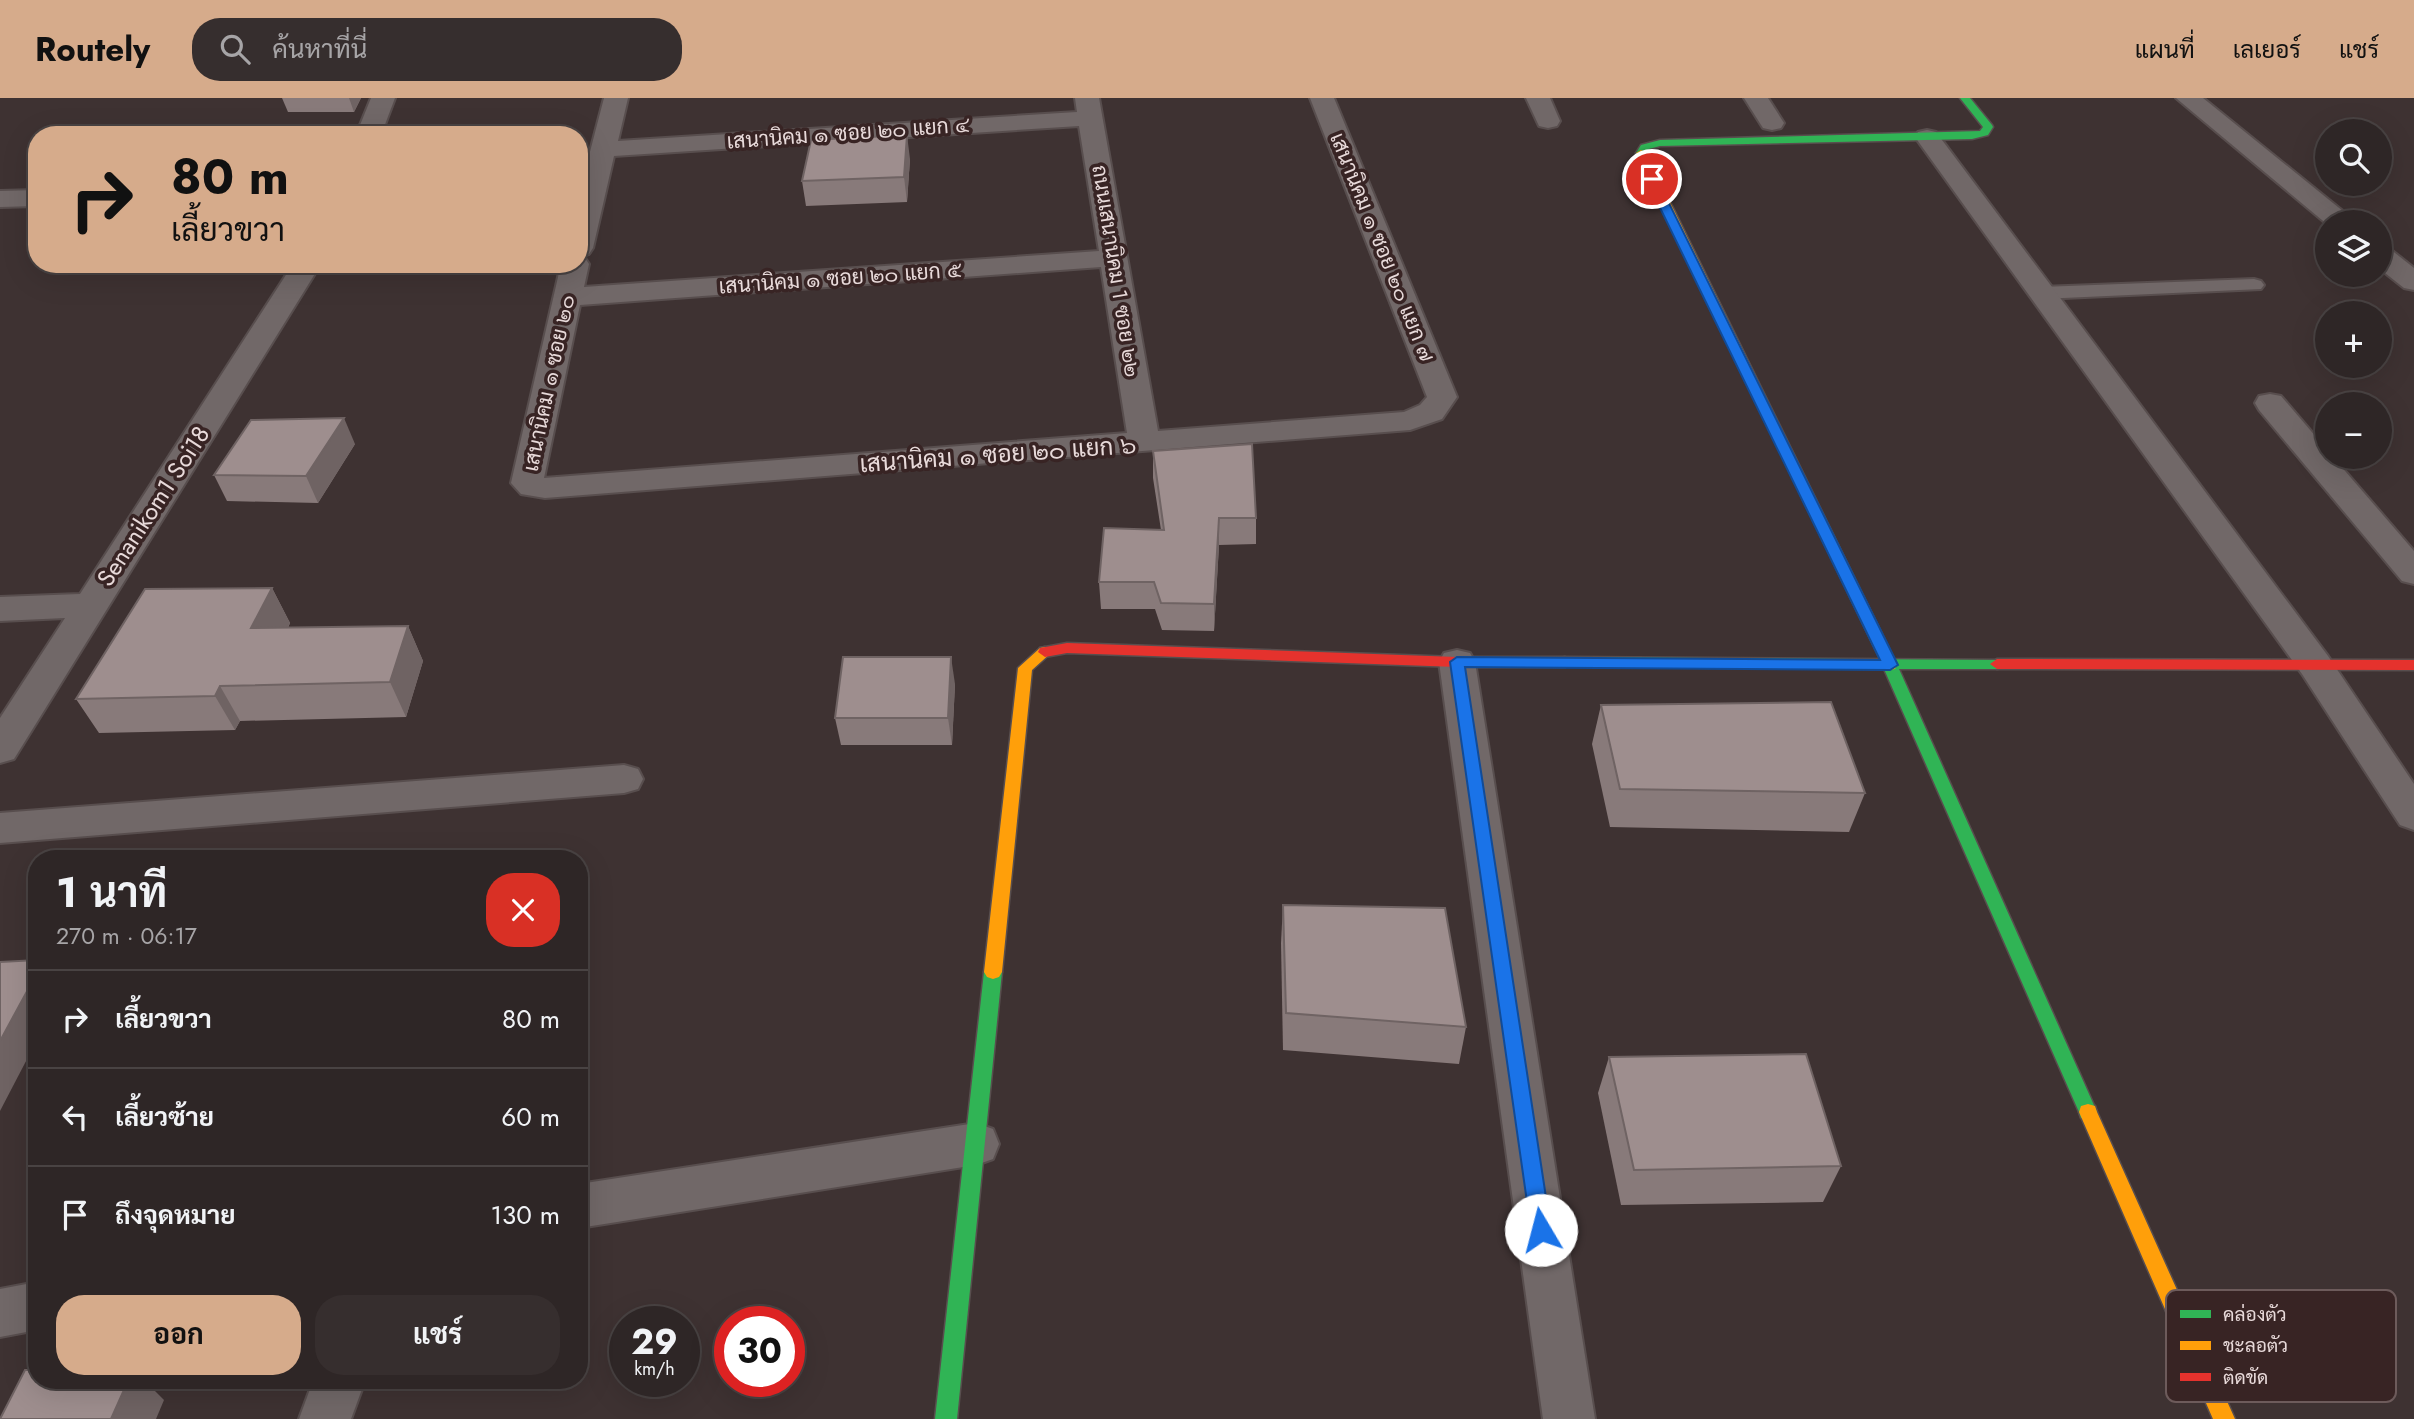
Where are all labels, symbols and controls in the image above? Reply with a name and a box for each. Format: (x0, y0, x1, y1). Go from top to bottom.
search box (192, 18, 682, 81)
text: Routely (35, 26, 150, 73)
icon: search (216, 30, 254, 68)
text: ค้นหาที่นี่ (272, 30, 367, 68)
text: แผนที่ (2135, 32, 2195, 67)
text: เลเยอร์ (2233, 32, 2301, 67)
text: แชร์ (2339, 32, 2379, 67)
street label: เสนานิคม ๑ ซอย ๒๐ แยก ๔ (726, 110, 971, 156)
map controls (2315, 119, 2392, 469)
button: search (2315, 119, 2392, 196)
street label: เสนานิคม ๑ ซอย ๒๐ แยก ๗ (1322, 128, 1442, 366)
text: 80 m (171, 142, 289, 212)
pin (1622, 149, 1682, 209)
icon: right (56, 154, 147, 245)
icon: arrive (1633, 160, 1671, 198)
street label: ถนนเสนานิคม 1 ซอย ๒๒ (1084, 163, 1148, 379)
text: เลี้ยวขวา (171, 207, 285, 253)
button: layers (2315, 210, 2392, 287)
street label: เสนานิคม ๑ ซอย ๒๐ แยก ๕ (718, 255, 963, 301)
street label: เสนานิคม ๑ ซอย ๒๐ (516, 292, 582, 474)
button: + (2315, 301, 2392, 378)
button: − (2315, 392, 2392, 469)
street label: Senanikom1 Soi18 (88, 419, 218, 593)
street label: เสนานิคม ๑ ซอย ๒๐ แยก ๖ (858, 427, 1138, 481)
text: 1 นาที (56, 862, 167, 923)
button: close (486, 873, 560, 947)
text: 270 m · 06:17 (56, 919, 197, 953)
icon: right (56, 1000, 94, 1038)
text: เลี้ยวขวา (115, 1000, 212, 1038)
text: 80 m (502, 1000, 560, 1038)
icon: left (56, 1098, 94, 1136)
text: เลี้ยวซ้าย (115, 1098, 214, 1136)
text: 60 m (501, 1098, 560, 1136)
position arrow (1504, 1193, 1578, 1267)
icon: arrive (56, 1196, 94, 1234)
text: ถึงจุดหมาย (115, 1196, 236, 1234)
text: 130 m (490, 1196, 560, 1234)
legend (2166, 1290, 2396, 1402)
button: ออก (56, 1295, 301, 1375)
button: แชร์ (315, 1295, 560, 1375)
text: คล่องตัว (2223, 1301, 2287, 1328)
speed limit sign: 30 (714, 1306, 805, 1397)
text: 29 (631, 1317, 678, 1367)
text: ชะลอตัว (2223, 1332, 2288, 1359)
text: km/h (634, 1356, 675, 1382)
text: ติดขัด (2223, 1364, 2268, 1391)

